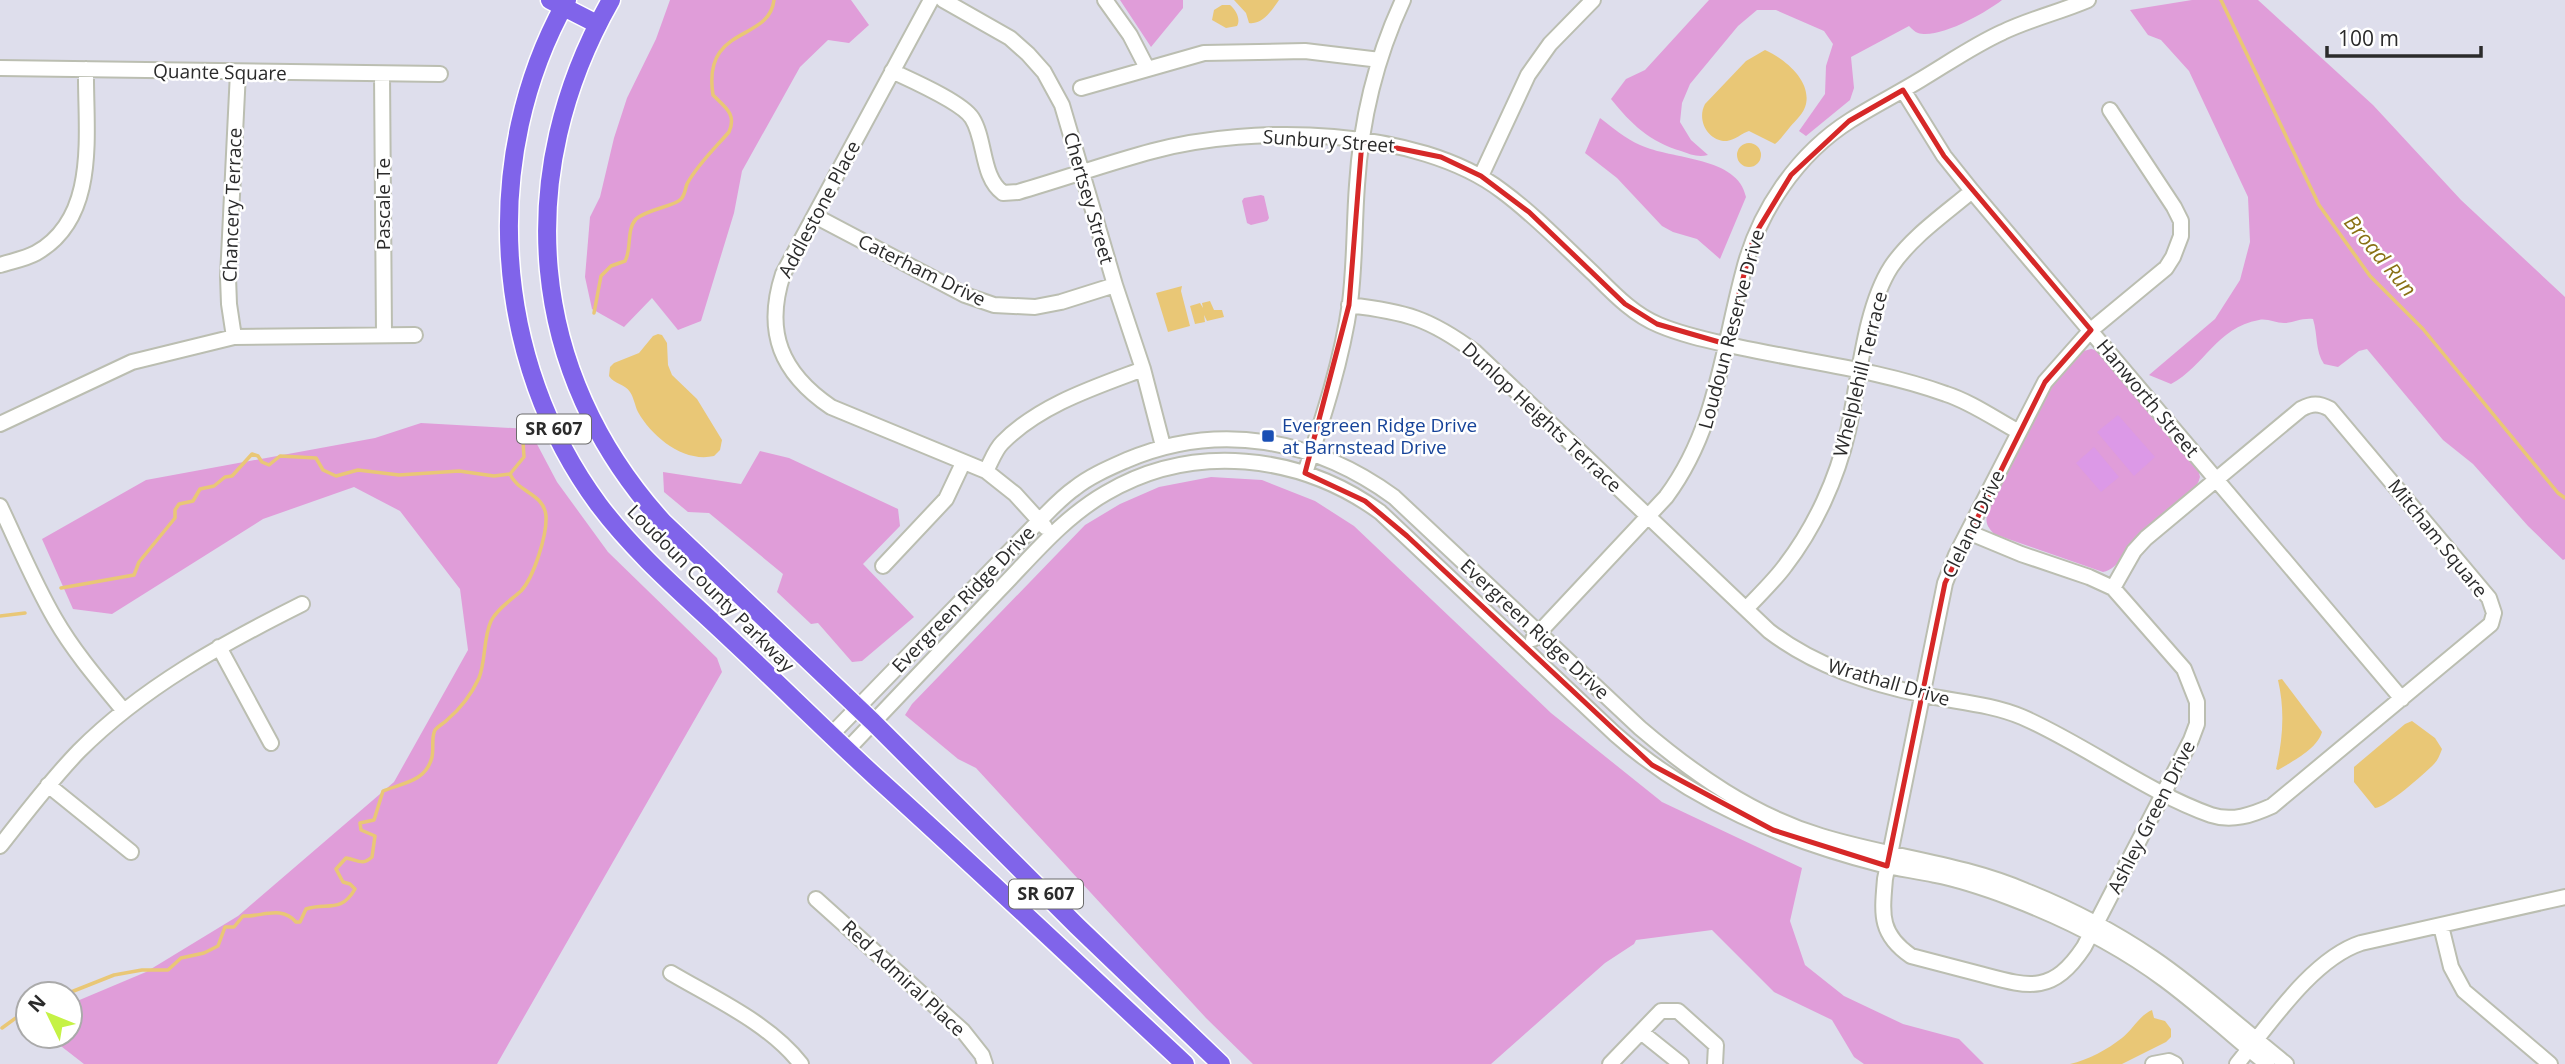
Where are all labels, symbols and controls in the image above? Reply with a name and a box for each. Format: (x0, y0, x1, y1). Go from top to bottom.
scale bar (2327, 14, 2481, 58)
text: 100 m (2338, 24, 2399, 52)
street label: Quante Square (153, 58, 287, 86)
street label: Sunbury Street (1262, 123, 1396, 159)
street label: Chancery Terrace (216, 127, 248, 283)
street label: Chertsey Street (1058, 129, 1120, 267)
street label: Addlestone Place (772, 136, 866, 282)
street label: Pascale Te (370, 158, 396, 250)
water label: Broad Run (2338, 209, 2423, 302)
street label: Loudoun Reserve Drive (1692, 226, 1770, 432)
street label: Caterham Drive (854, 228, 990, 312)
street label: Whelplehill Terrace (1827, 289, 1893, 459)
street label: Hanworth Street (2091, 334, 2205, 463)
street label: Dunlop Heights Terrace (1457, 336, 1627, 498)
place label: Evergreen Ridge Drive at Barnstead Drive (1282, 412, 1477, 460)
road number: SR 607 (517, 414, 591, 444)
marker: Evergreen Ridge Drive at Barnstead Drive (1260, 428, 1276, 444)
street label: Cleland Drive (1936, 465, 2010, 583)
street label: Mitcham Square (2382, 473, 2494, 603)
street label: Loudoun County Parkway (622, 499, 801, 678)
street label: Evergreen Ridge Drive (886, 520, 1040, 678)
street label: Evergreen Ridge Drive (1455, 553, 1615, 705)
street label: Wrathall Drive (1825, 652, 1953, 712)
street label: Ashley Green Drive (2101, 736, 2201, 898)
road number: SR 607 (1009, 880, 1083, 908)
street label: Red Admiral Place (837, 914, 971, 1042)
north arrow (14, 980, 84, 1050)
text: N (22, 989, 51, 1018)

